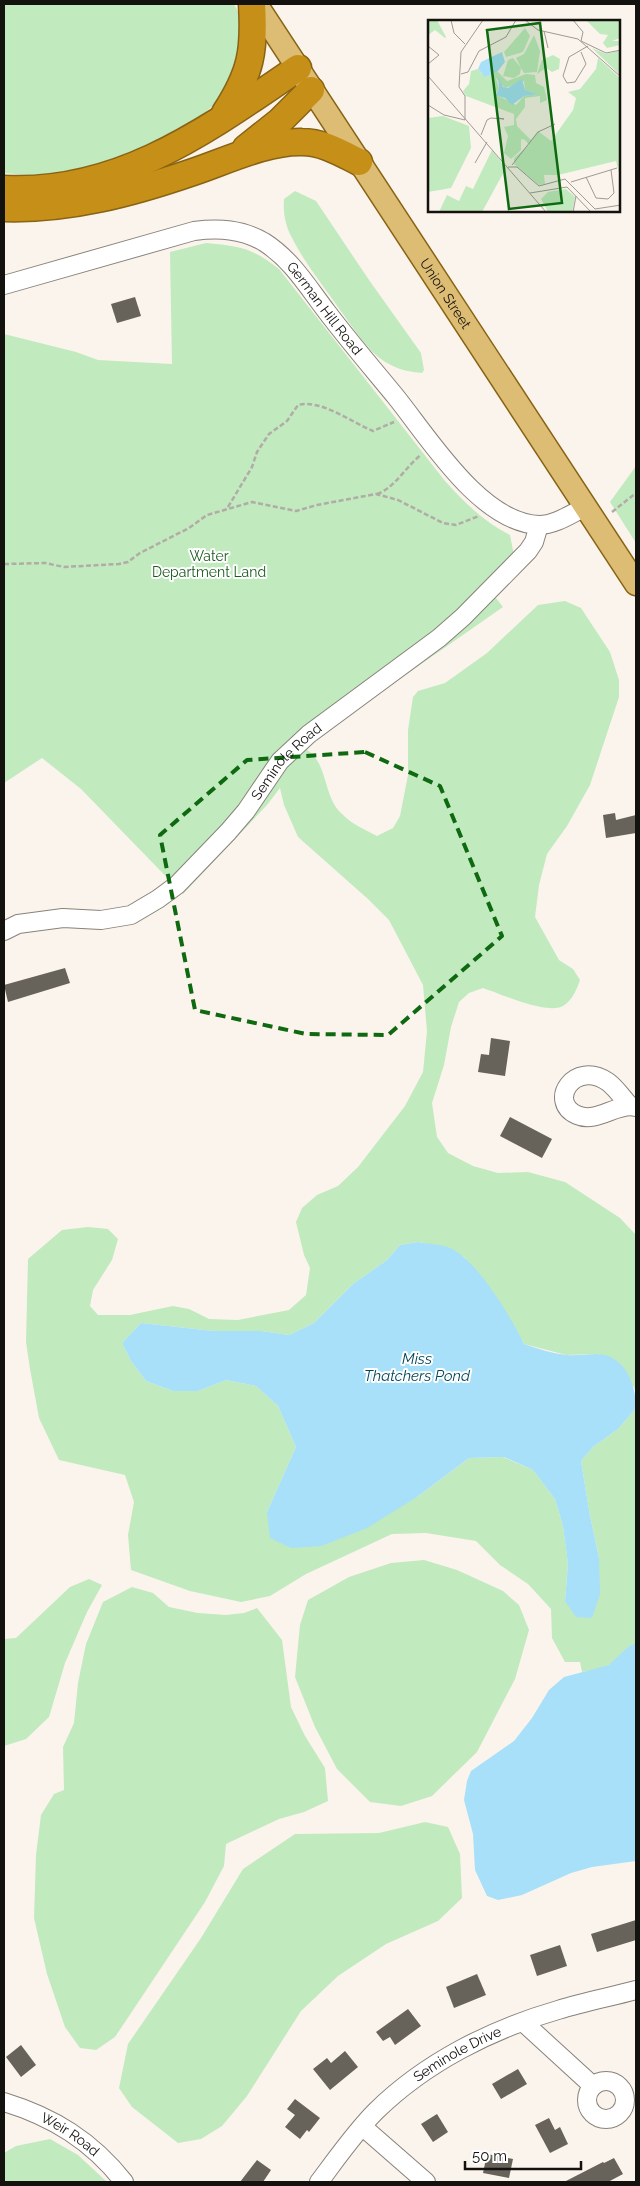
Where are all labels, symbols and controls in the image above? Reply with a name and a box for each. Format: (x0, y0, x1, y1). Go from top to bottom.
inset map (428, 20, 620, 212)
street label: Union Street (417, 255, 475, 332)
street label: German Hill Road (284, 258, 366, 358)
park label: Water Department Land (152, 548, 266, 580)
street label: Seminole Road (248, 720, 325, 803)
water label: Miss Thatchers Pond (364, 1350, 471, 1385)
street label: Seminole Drive (410, 2023, 503, 2085)
street label: Weir Road (38, 2109, 103, 2159)
scale bar (465, 2138, 581, 2170)
text: 50 m (472, 2147, 507, 2165)

